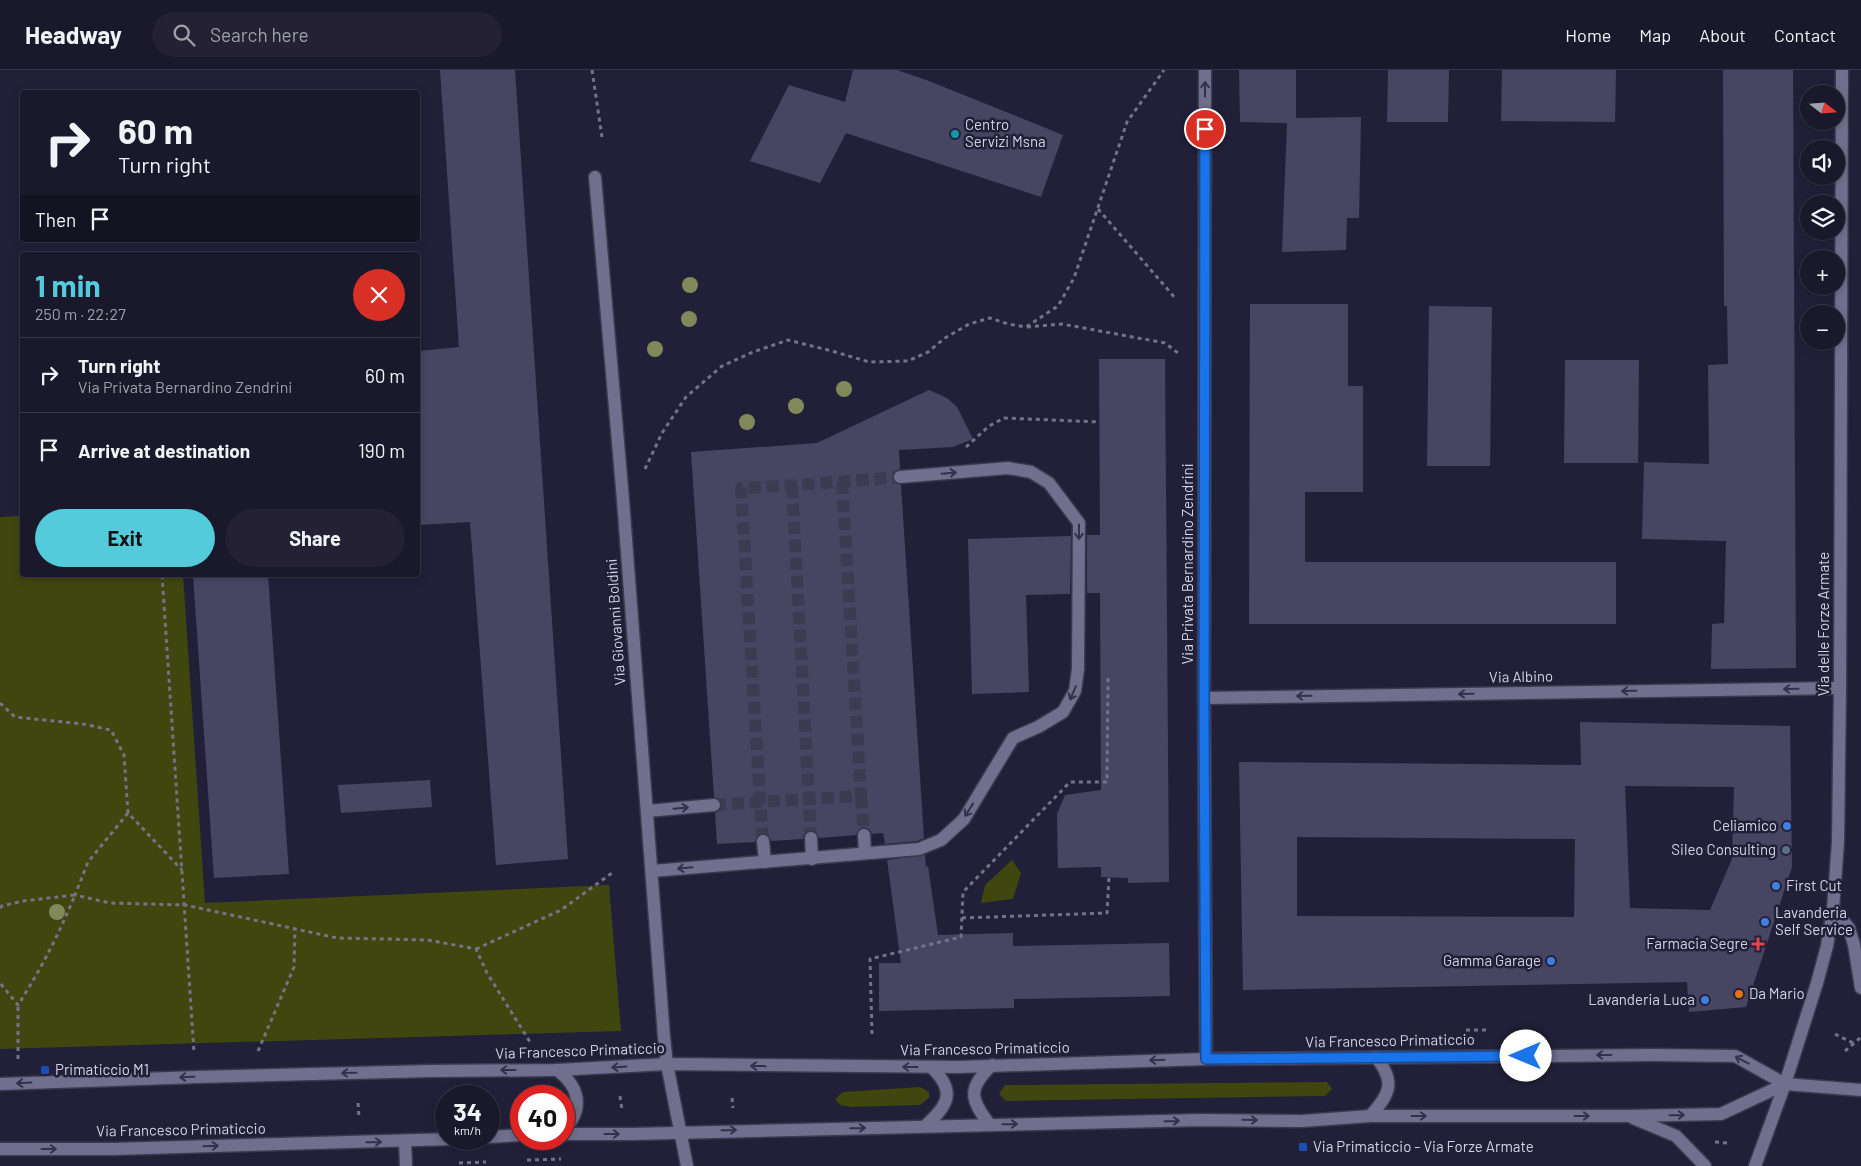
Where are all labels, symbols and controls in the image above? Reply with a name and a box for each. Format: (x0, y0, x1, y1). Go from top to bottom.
search box (152, 12, 502, 57)
text: Headway (25, 20, 122, 49)
icon: search (170, 21, 198, 49)
text: Search here (210, 23, 309, 46)
text: Home (1565, 24, 1611, 46)
text: Map (1639, 24, 1671, 46)
text: About (1699, 24, 1746, 46)
text: Contact (1774, 24, 1836, 46)
one-way arrow (1200, 82, 1210, 98)
north arrow (1800, 85, 1845, 130)
map controls (1800, 85, 1845, 350)
pin (1184, 108, 1226, 150)
text: 60 m (118, 109, 193, 151)
icon: right (35, 110, 100, 175)
place label: Centro Servizi Msna (965, 115, 1046, 150)
icon: arrive (1191, 115, 1219, 143)
marker: Centro Servizi Msna (949, 128, 961, 140)
button: sound (1800, 140, 1845, 185)
text: Turn right (118, 151, 211, 177)
button: layers (1800, 195, 1845, 240)
icon: arrive (86, 205, 114, 233)
text: Then (35, 208, 76, 231)
button: + (1800, 250, 1845, 295)
text: 1 min (35, 267, 101, 303)
button: close (353, 269, 405, 321)
text: 250 m · 22:27 (35, 304, 126, 323)
button: − (1800, 305, 1845, 350)
text: Turn right (78, 354, 160, 377)
icon: right (35, 361, 63, 389)
text: 60 m (365, 364, 405, 387)
text: Via Privata Bernardino Zendrini (78, 377, 292, 396)
icon: arrive (35, 436, 63, 464)
text: Arrive at destination (78, 439, 250, 462)
text: 190 m (358, 439, 405, 462)
street label: Via Privata Bernardino Zendrini (1178, 464, 1196, 664)
one-way arrow (941, 468, 957, 478)
button: Exit (35, 509, 215, 567)
button: Share (225, 509, 405, 567)
one-way arrow (1074, 523, 1084, 539)
street label: Via delle Forze Armate (1814, 552, 1832, 696)
street label: Via Giovanni Boldini (602, 558, 628, 686)
street label: Via Albino (1489, 666, 1553, 686)
one-way arrow (1783, 684, 1800, 694)
one-way arrow (1067, 685, 1077, 700)
one-way arrow (1621, 687, 1637, 696)
one-way arrow (1458, 689, 1474, 699)
one-way arrow (1296, 692, 1312, 701)
one-way arrow (963, 803, 973, 817)
one-way arrow (672, 804, 688, 813)
place label: Celiamico (1713, 816, 1777, 834)
marker: Celiamico (1781, 820, 1793, 832)
place label: Sileo Consulting (1671, 840, 1776, 858)
marker: Sileo Consulting (1780, 844, 1792, 856)
one-way arrow (677, 864, 693, 873)
place label: First Cut (1786, 876, 1842, 894)
marker: First Cut (1770, 880, 1782, 892)
place label: Lavanderia Self Service (1775, 903, 1853, 938)
marker: Lavanderia Self Service (1759, 916, 1771, 928)
place label: Farmacia Segre (1646, 934, 1748, 952)
marker: Farmacia Segre (1752, 938, 1764, 950)
place label: Gamma Garage (1443, 951, 1541, 969)
marker: Gamma Garage (1545, 955, 1557, 967)
place label: Da Mario (1749, 984, 1805, 1002)
marker: Da Mario (1733, 988, 1745, 1000)
place label: Lavanderia Luca (1588, 990, 1695, 1008)
marker: Lavanderia Luca (1699, 994, 1711, 1006)
position arrow (1499, 1029, 1551, 1081)
street label: Via Francesco Primaticcio (1305, 1030, 1475, 1050)
street label: Via Francesco Primaticcio (495, 1038, 665, 1062)
street label: Via Francesco Primaticcio (900, 1038, 1070, 1058)
one-way arrow (1596, 1050, 1612, 1060)
one-way arrow (1735, 1055, 1750, 1065)
one-way arrow (1149, 1056, 1165, 1065)
place label: Primaticcio M1 (55, 1060, 149, 1078)
one-way arrow (750, 1061, 766, 1070)
one-way arrow (903, 1062, 919, 1072)
one-way arrow (611, 1063, 627, 1072)
marker: Primaticcio M1 (39, 1064, 51, 1076)
one-way arrow (500, 1065, 516, 1075)
one-way arrow (341, 1068, 358, 1078)
one-way arrow (179, 1072, 195, 1082)
one-way arrow (17, 1078, 33, 1088)
speed limit sign: 40 (510, 1085, 575, 1150)
text: 34 (453, 1096, 482, 1126)
one-way arrow (1668, 1110, 1685, 1120)
one-way arrow (1410, 1111, 1427, 1121)
one-way arrow (1573, 1111, 1589, 1121)
one-way arrow (1242, 1115, 1258, 1125)
one-way arrow (1164, 1116, 1180, 1125)
street label: Via Francesco Primaticcio (96, 1119, 266, 1139)
one-way arrow (1001, 1120, 1017, 1129)
text: km/h (454, 1123, 481, 1137)
one-way arrow (849, 1123, 865, 1133)
one-way arrow (720, 1125, 737, 1135)
one-way arrow (604, 1129, 620, 1139)
one-way arrow (365, 1137, 381, 1147)
place label: Via Primaticcio - Via Forze Armate (1313, 1137, 1534, 1155)
marker: Via Primaticcio - Via Forze Armate (1297, 1141, 1309, 1153)
one-way arrow (203, 1142, 219, 1151)
one-way arrow (40, 1144, 56, 1154)

